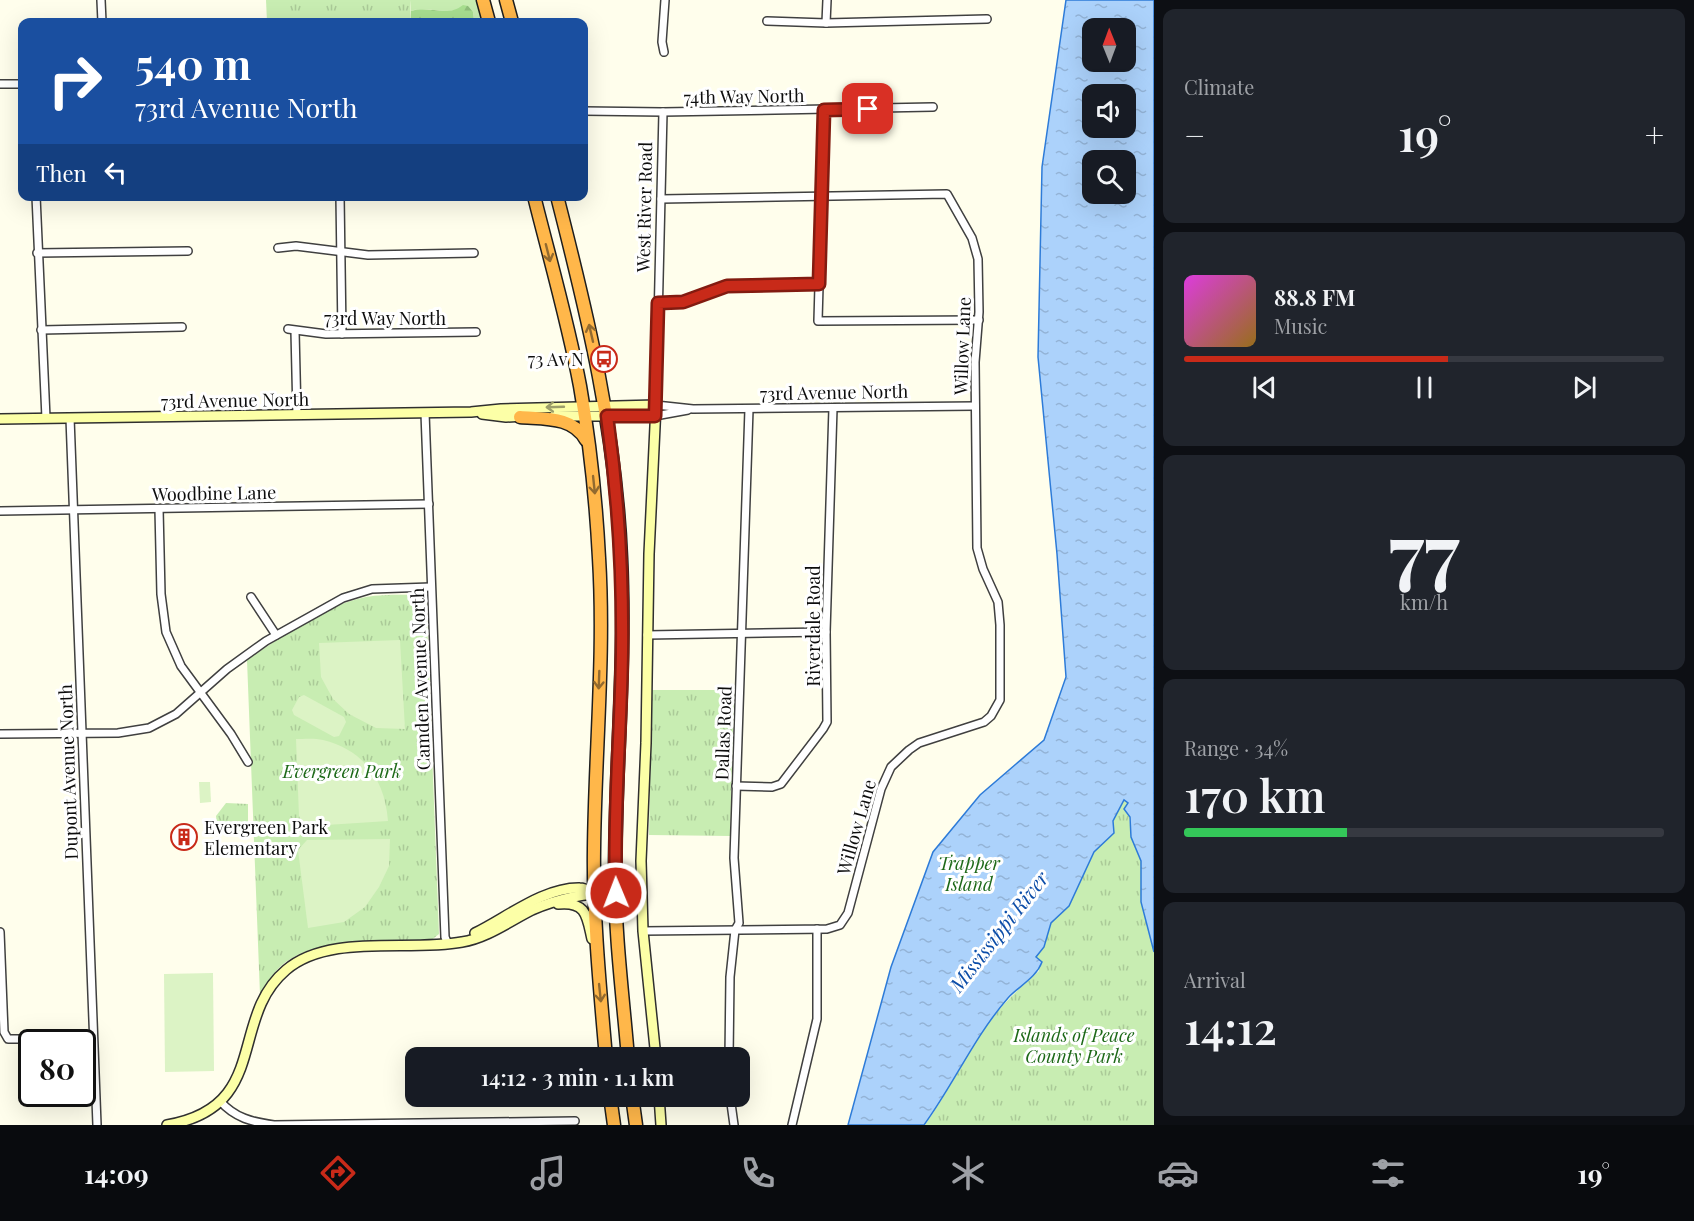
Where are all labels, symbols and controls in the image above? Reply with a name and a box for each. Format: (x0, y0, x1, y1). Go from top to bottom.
north arrow (1082, 18, 1136, 72)
map controls (1082, 18, 1136, 204)
text: 540 m (135, 35, 251, 91)
icon: right (36, 42, 114, 120)
text: Climate (1184, 73, 1254, 100)
street label: 74th Way North (683, 83, 805, 109)
pin (842, 83, 893, 134)
button: sound (1082, 84, 1136, 138)
text: 73rd Avenue North (135, 89, 358, 125)
icon: arrive (851, 92, 884, 125)
text: 19° (1398, 103, 1452, 163)
text: − (1184, 112, 1205, 156)
text: + (1645, 112, 1664, 156)
street label: West River Road (631, 141, 657, 273)
button: search (1082, 150, 1136, 204)
icon: left (99, 156, 132, 189)
text: Then (36, 158, 87, 188)
one-way arrow (543, 243, 555, 262)
text: 88.8 FM (1274, 282, 1356, 312)
street label: Willow Lane (948, 296, 976, 397)
street label: 73rd Way North (324, 306, 446, 330)
text: Music (1274, 312, 1327, 339)
one-way arrow (585, 323, 597, 342)
bus stop icon: 73 Av N (589, 344, 619, 374)
place label: 73 Av N (528, 347, 584, 371)
icon: previous (1248, 371, 1281, 404)
icon: pause (1408, 371, 1441, 404)
icon: next (1568, 371, 1601, 404)
street label: 73rd Avenue North (760, 379, 909, 405)
street label: 73rd Avenue North (161, 387, 310, 413)
one-way arrow (546, 401, 566, 412)
one-way arrow (589, 475, 600, 495)
street label: Woodbine Lane (151, 480, 276, 506)
text: 77 (1389, 497, 1459, 601)
street label: Riverdale Road (801, 565, 825, 687)
street label: Camden Avenue North (405, 587, 435, 771)
text: km/h (1400, 588, 1448, 615)
one-way arrow (594, 670, 605, 690)
street label: Dupont Avenue North (53, 683, 83, 860)
street label: Dallas Road (709, 685, 737, 781)
text: Range · 34% (1184, 734, 1288, 761)
park label: Evergreen Park (282, 759, 401, 783)
text: 170 km (1184, 764, 1325, 824)
street label: Willow Lane (831, 776, 881, 878)
place label: Evergreen Park Elementary (204, 815, 328, 860)
building icon: Evergreen Park Elementary (169, 822, 199, 852)
park label: Trapper Island (938, 851, 1001, 896)
position arrow (584, 861, 648, 925)
water label: Mississippi River (942, 864, 1054, 998)
text: Arrival (1184, 966, 1246, 993)
one-way arrow (595, 982, 606, 1002)
text: 14:12 (1184, 996, 1277, 1056)
park label: Islands of Peace County Park (1012, 1023, 1135, 1068)
speed limit sign: 80 (18, 1029, 96, 1107)
text: 14:12 · 3 min · 1.1 km (481, 1062, 674, 1092)
icon: directions (317, 1152, 359, 1194)
icon: music (527, 1152, 569, 1194)
icon: phone (737, 1152, 779, 1194)
icon: climate (947, 1152, 989, 1194)
icon: car (1157, 1152, 1199, 1194)
icon: filters (1367, 1152, 1409, 1194)
text: 14:09 (84, 1155, 149, 1191)
text: 19° (1577, 1155, 1610, 1191)

